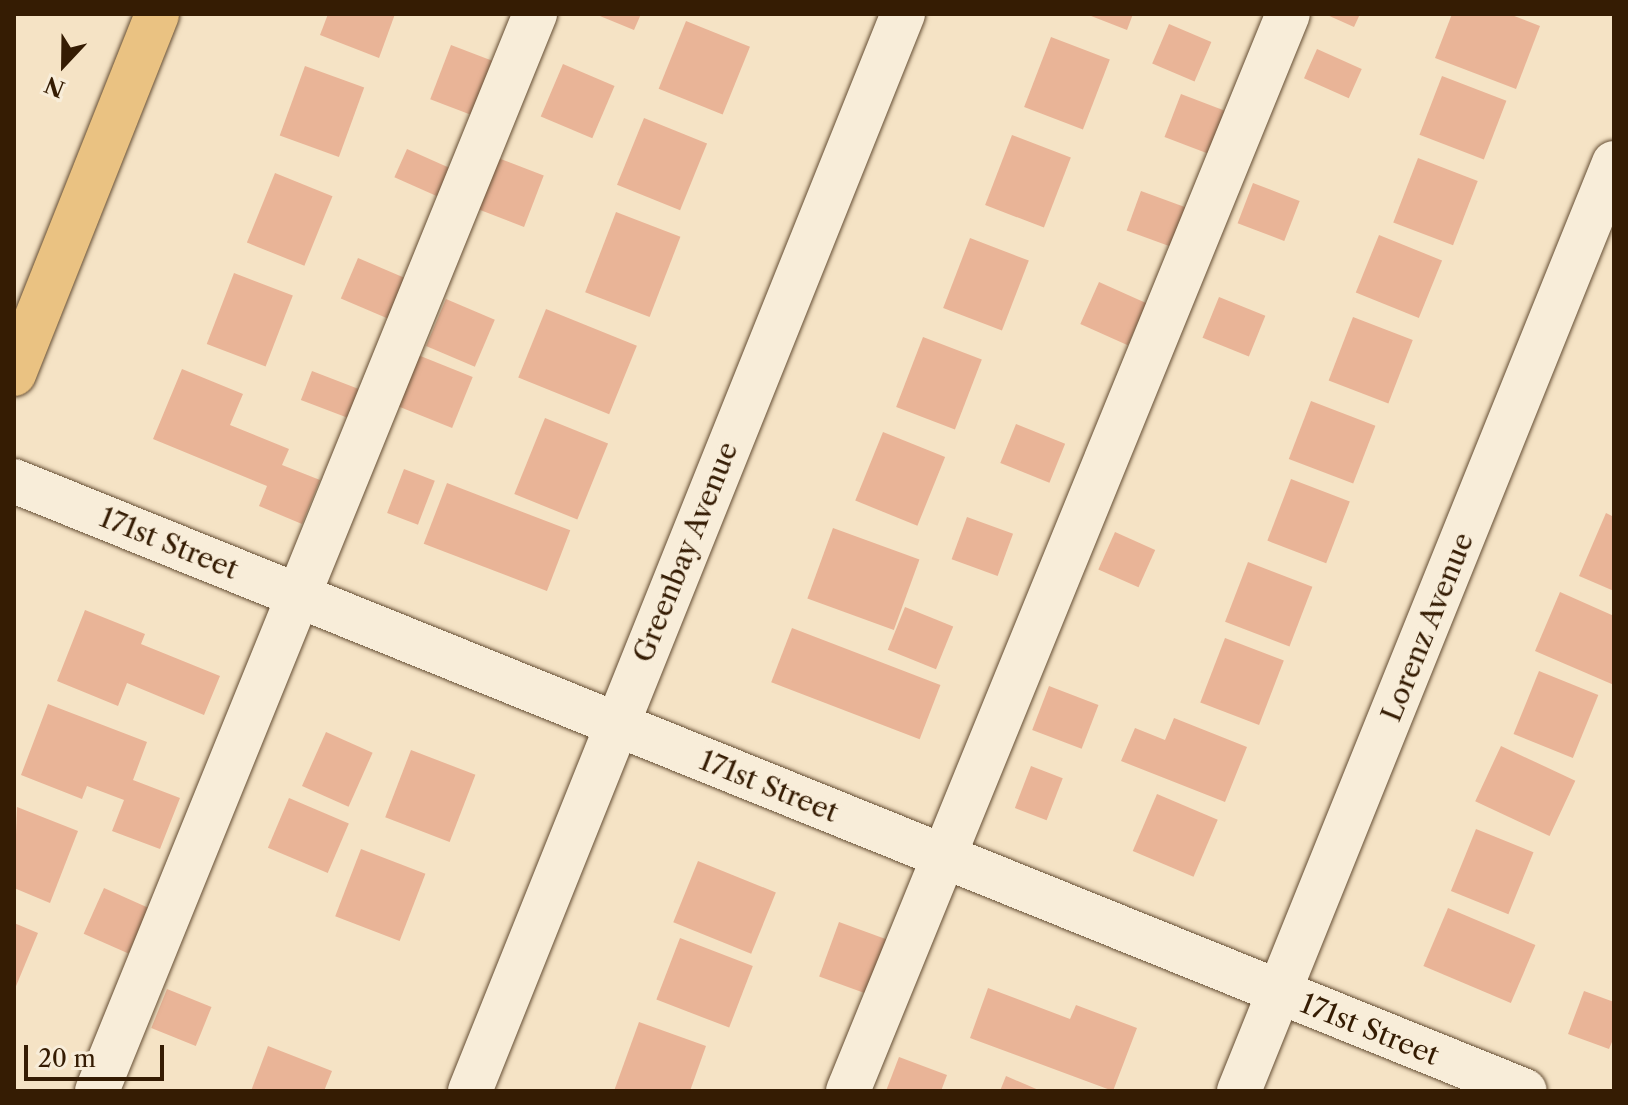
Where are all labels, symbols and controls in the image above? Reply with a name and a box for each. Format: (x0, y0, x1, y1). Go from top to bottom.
north arrow (24, 24, 104, 104)
text: N (41, 71, 69, 103)
street label: Greenbay Avenue (625, 436, 745, 668)
street label: 171st Street (95, 500, 243, 586)
street label: Lorenz Avenue (1374, 527, 1480, 727)
street label: 171st Street (695, 743, 843, 829)
street label: 171st Street (1296, 986, 1444, 1072)
scale bar (28, 1029, 168, 1079)
text: 20 m (38, 1044, 96, 1073)

